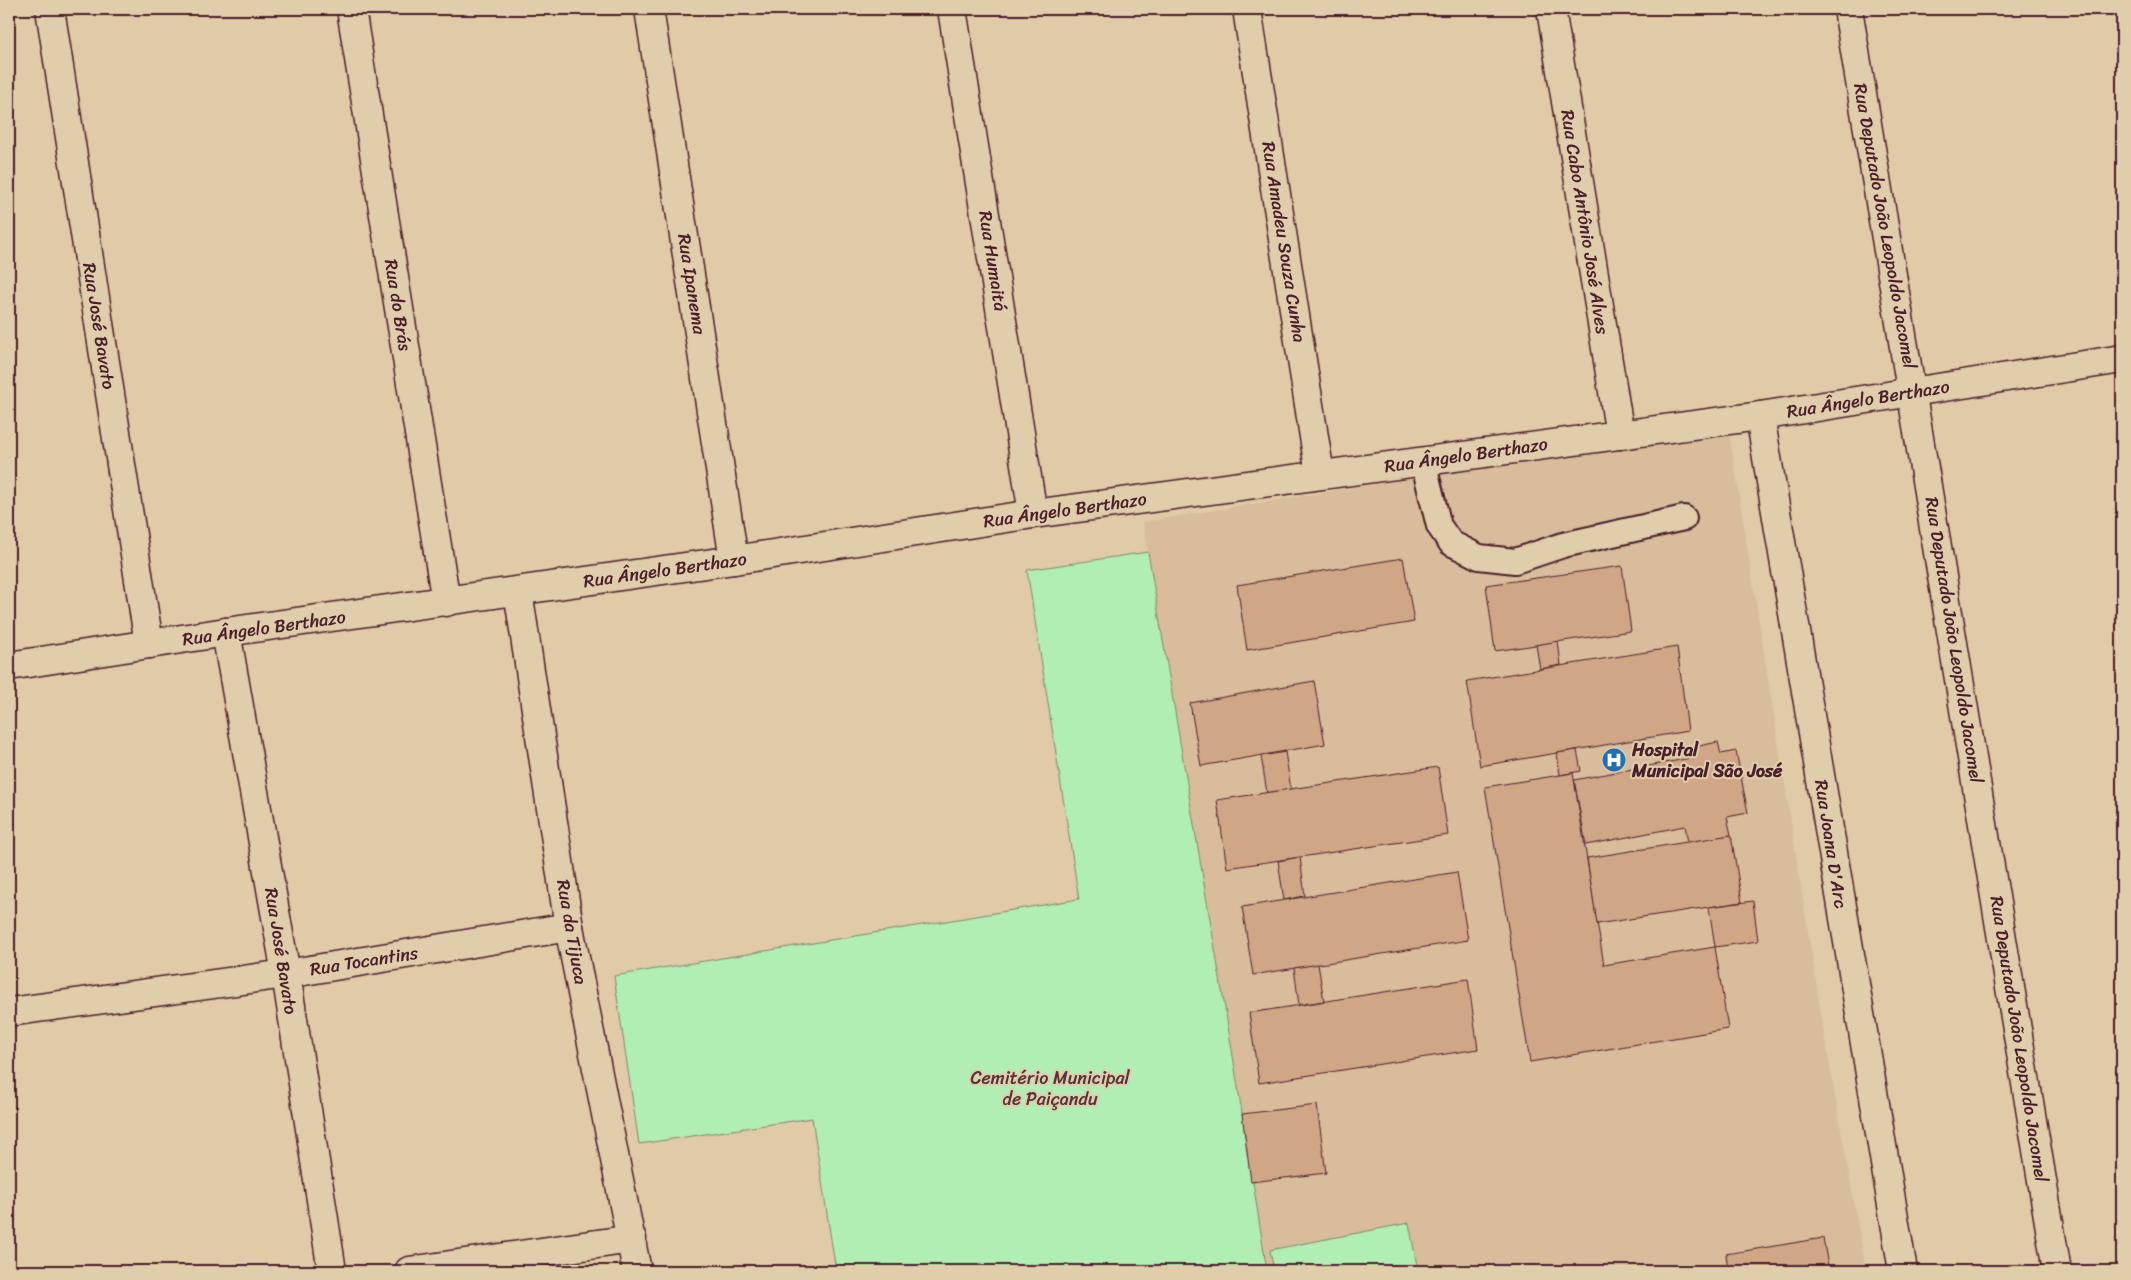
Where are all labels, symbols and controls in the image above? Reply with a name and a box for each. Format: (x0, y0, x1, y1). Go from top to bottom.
street label: Rua Deputado João Leopoldo Jacomel (1844, 81, 1926, 372)
street label: Rua Cabo Antônio José Alves (1551, 107, 1619, 337)
street label: Rua Amadeu Souza Cunha (1252, 139, 1316, 345)
street label: Rua Humaitá (969, 208, 1017, 314)
street label: Rua Ipanema (668, 231, 716, 338)
street label: Rua do Brás (375, 257, 421, 354)
street label: Rua José Bavato (73, 260, 125, 392)
street label: Rua Ângelo Berthazo (1784, 370, 1952, 428)
street label: Rua Ângelo Berthazo (1382, 428, 1550, 482)
street label: Rua Ângelo Berthazo (981, 483, 1149, 537)
street label: Rua Deputado João Leopoldo Jacomel (1916, 495, 1993, 786)
street label: Rua Ângelo Berthazo (581, 543, 749, 597)
street label: Rua Ângelo Berthazo (180, 601, 348, 655)
place label: Hospital Municipal São José (1631, 734, 1783, 787)
hospital icon: Hospital Municipal São José (1601, 747, 1627, 773)
street label: Rua Joana D'Arc (1805, 777, 1857, 911)
street label: Rua da Tijuca (547, 877, 597, 987)
street label: Rua José Bavato (255, 885, 307, 1017)
street label: Rua Deputado João Leopoldo Jacomel (1981, 894, 2058, 1185)
street label: Rua Tocantins (308, 937, 421, 985)
park label: Cemitério Municipal de Paiçandu (970, 1062, 1130, 1115)

